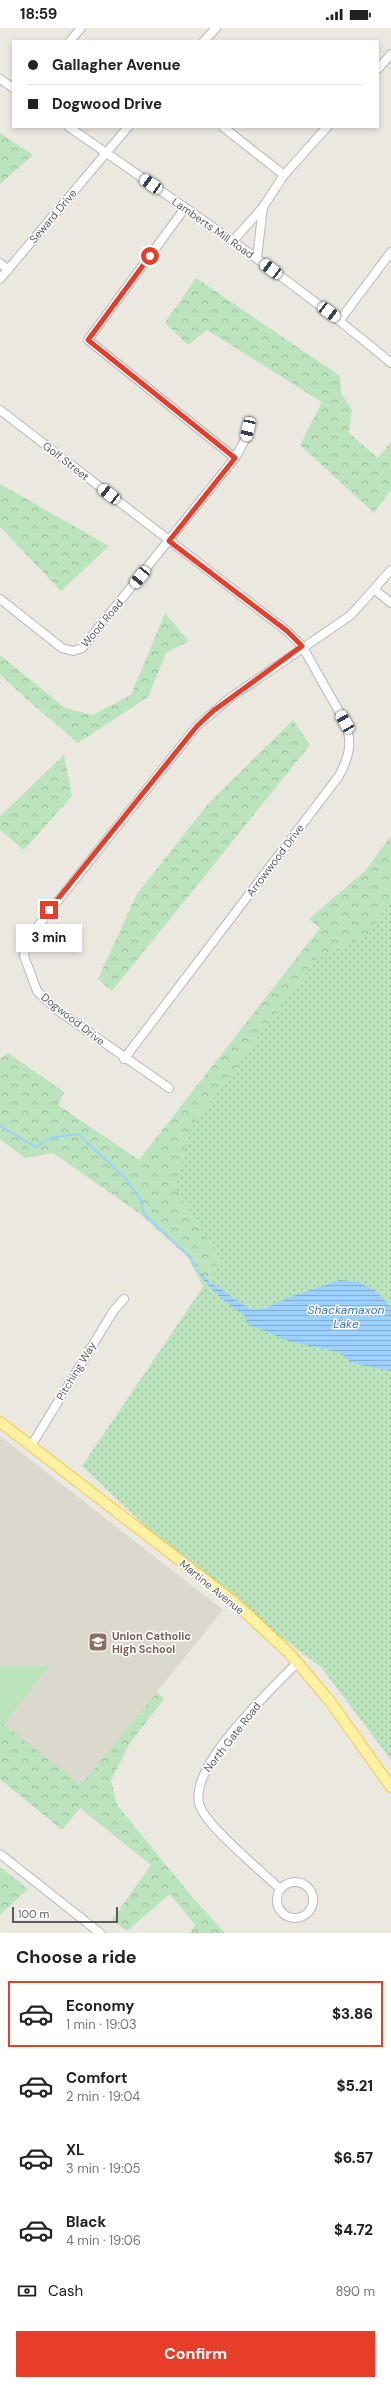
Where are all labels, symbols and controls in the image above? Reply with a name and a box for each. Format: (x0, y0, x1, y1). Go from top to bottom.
text: 18:59 (20, 4, 57, 24)
text: Gallagher Avenue (52, 55, 181, 75)
text: Dogwood Drive (52, 94, 162, 114)
car (138, 172, 164, 196)
street label: Seward Drive (26, 186, 80, 246)
street label: Lamberts Mill Road (169, 194, 257, 262)
route start (141, 247, 159, 265)
car (258, 257, 284, 281)
car (316, 300, 342, 324)
car (239, 416, 257, 442)
street label: Golf Street (40, 439, 92, 483)
car (96, 482, 122, 506)
car (128, 564, 152, 590)
street label: Wood Road (78, 596, 126, 650)
car (334, 709, 356, 735)
street label: Arrowwood Drive (243, 821, 307, 899)
route end (40, 901, 58, 919)
callout: 3 min (16, 924, 82, 952)
text: 3 min (32, 929, 66, 946)
street label: Dogwood Drive (38, 990, 108, 1048)
water label: Shackamaxon Lake (308, 1302, 385, 1332)
street label: Pitching Way (53, 1339, 99, 1403)
street label: Martine Avenue (177, 1557, 247, 1617)
place label: Union Catholic High School (112, 1629, 191, 1656)
school or university icon: Union Catholic High School (87, 1631, 109, 1653)
street label: North Gate Road (200, 1699, 264, 1775)
scale bar (12, 1905, 118, 1924)
text: 100 m (18, 1907, 49, 1921)
text: Choose a ride (16, 1945, 137, 1969)
icon: car (18, 1996, 54, 2032)
text: Economy (66, 1996, 134, 2016)
text: $3.86 (332, 2004, 373, 2024)
text: 1 min · 19:03 (66, 2016, 137, 2033)
icon: car (18, 2068, 54, 2104)
text: Comfort (66, 2068, 127, 2088)
text: $5.21 (336, 2076, 373, 2096)
text: 2 min · 19:04 (66, 2088, 140, 2105)
icon: car (18, 2140, 54, 2176)
text: XL (66, 2140, 84, 2160)
text: $6.57 (334, 2148, 373, 2168)
text: 3 min · 19:05 (66, 2160, 140, 2177)
icon: car (18, 2212, 54, 2248)
text: Black (66, 2212, 106, 2232)
text: $4.72 (334, 2220, 373, 2240)
text: 4 min · 19:06 (66, 2232, 141, 2249)
icon: cash (16, 2280, 38, 2302)
text: Cash (48, 2281, 83, 2301)
text: 890 m (335, 2283, 375, 2300)
button: Confirm (16, 2331, 375, 2377)

